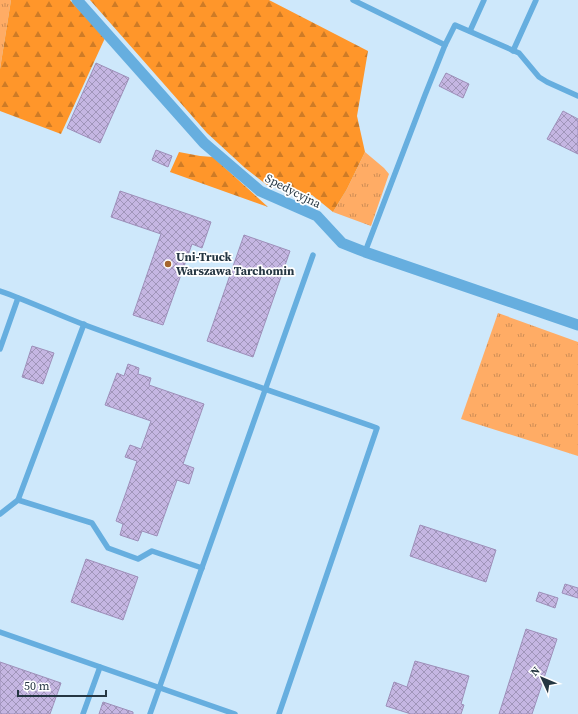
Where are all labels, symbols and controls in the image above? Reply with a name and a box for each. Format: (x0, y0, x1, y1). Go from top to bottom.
street label: Spedycyjna (262, 170, 324, 212)
place label: Uni-Truck Warszawa Tarchomin (176, 249, 295, 279)
marker: Uni-Truck Warszawa Tarchomin (163, 259, 173, 269)
north arrow (522, 658, 562, 698)
text: N (527, 663, 543, 679)
scale bar (18, 672, 106, 698)
text: 50 m (24, 678, 50, 694)

